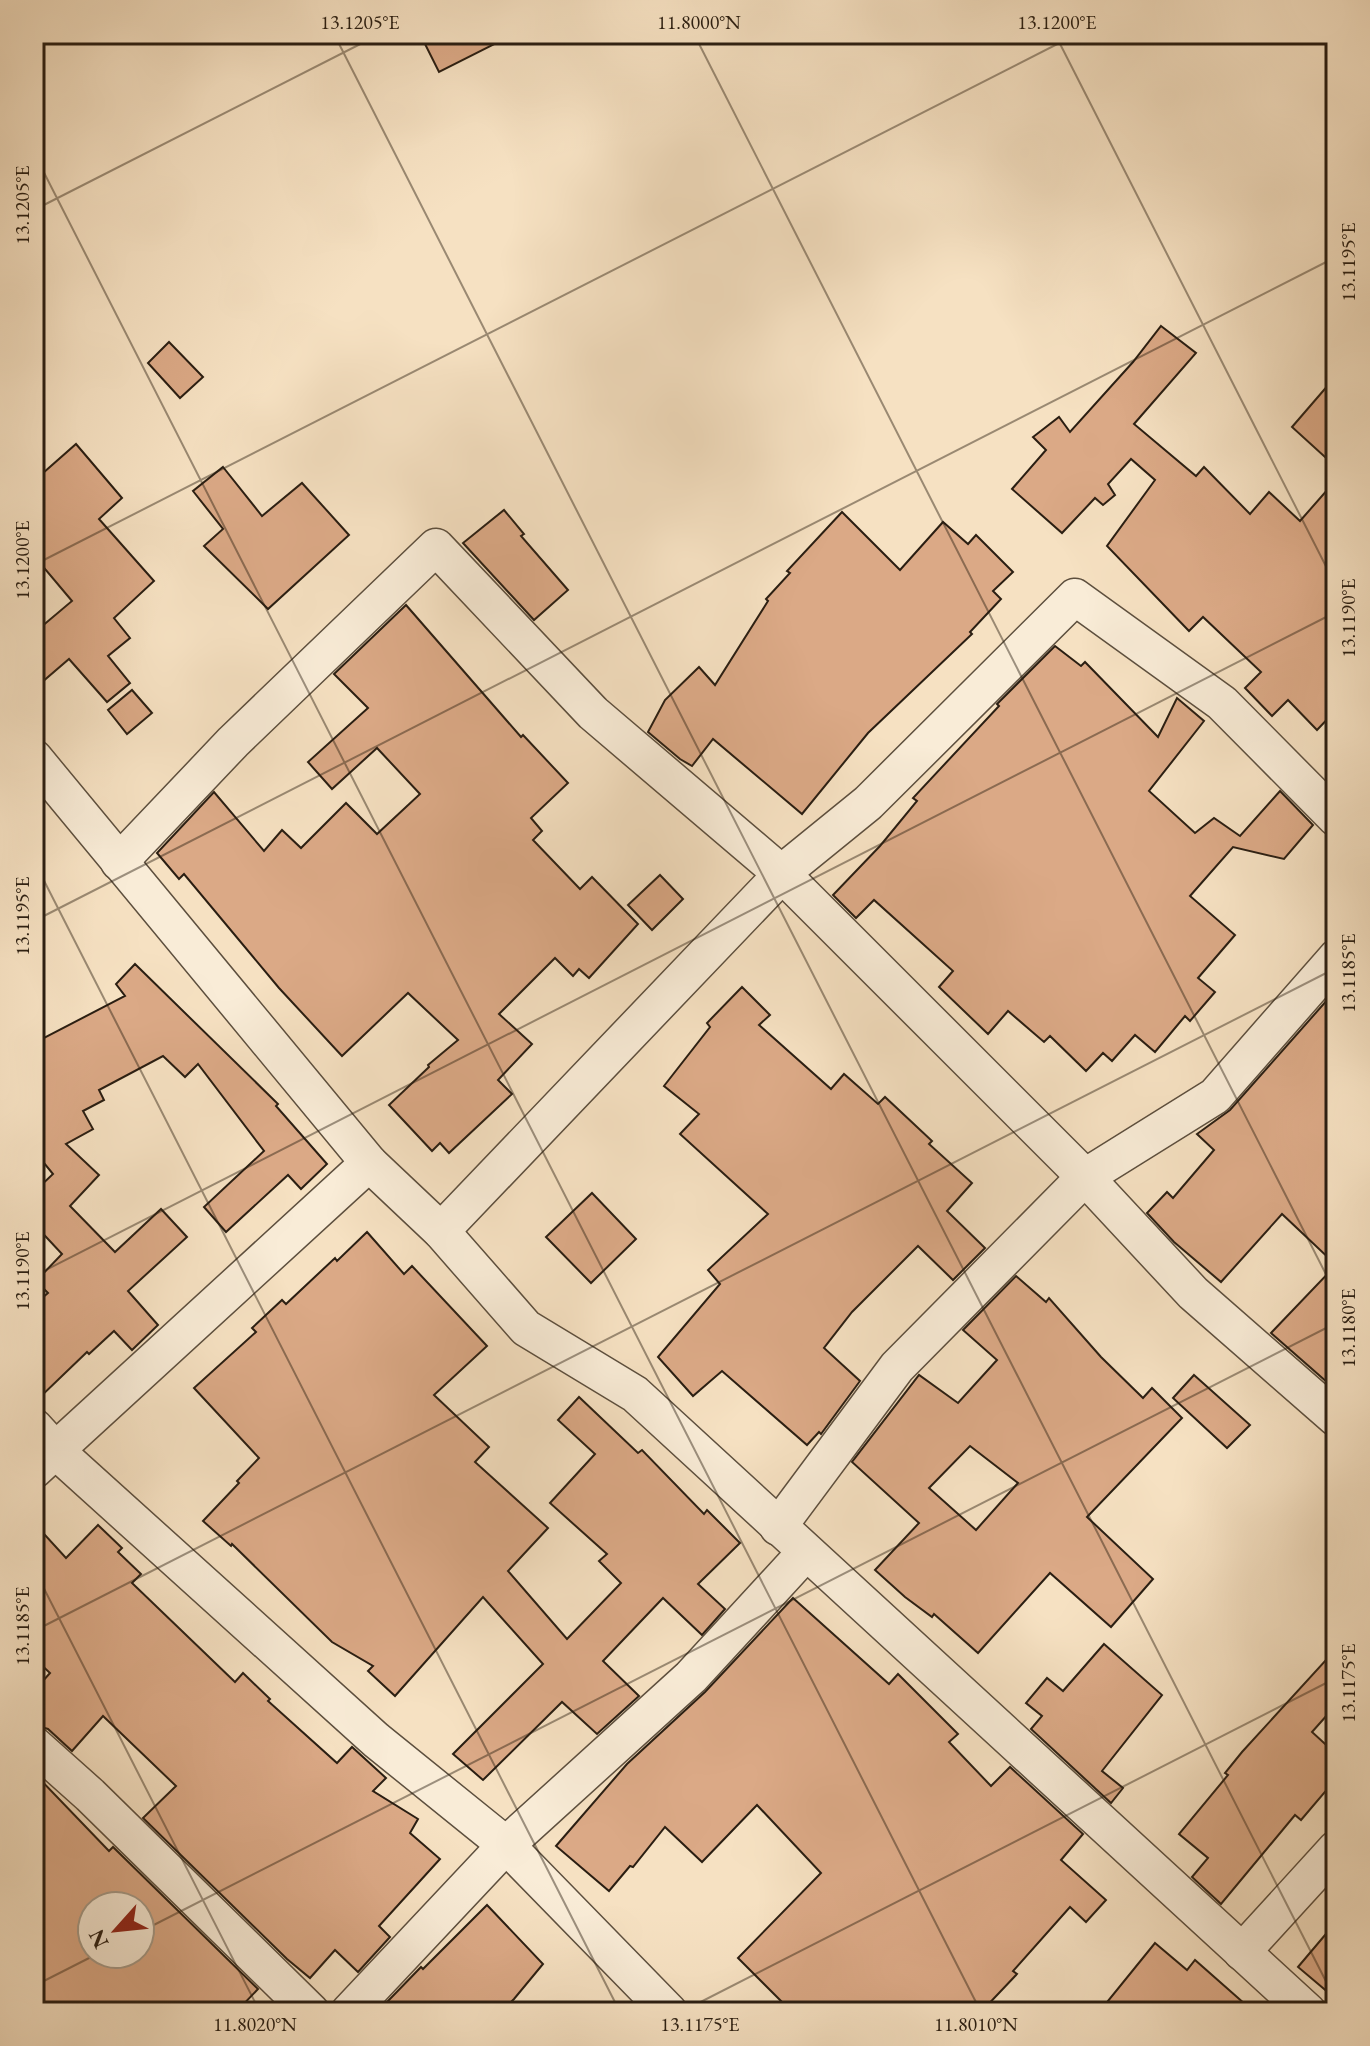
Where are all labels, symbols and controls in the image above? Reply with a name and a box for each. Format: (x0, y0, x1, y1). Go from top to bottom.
text: 13.1205°E (320, 9, 400, 35)
text: 11.8000°N (657, 9, 741, 35)
text: 13.1200°E (1017, 9, 1097, 35)
text: 13.1205°E (9, 165, 35, 245)
text: 13.1195°E (1335, 222, 1361, 302)
text: 13.1200°E (9, 520, 35, 600)
text: 13.1190°E (1335, 578, 1361, 658)
text: 13.1195°E (9, 876, 35, 956)
text: 13.1185°E (1335, 933, 1361, 1013)
text: 13.1190°E (9, 1231, 35, 1311)
text: 13.1180°E (1335, 1288, 1361, 1368)
text: 13.1185°E (9, 1586, 35, 1666)
text: 13.1175°E (1335, 1643, 1361, 1723)
north arrow (76, 1890, 156, 1970)
text: N (82, 1924, 116, 1953)
text: 11.8020°N (213, 2011, 297, 2037)
text: 13.1175°E (660, 2011, 740, 2037)
text: 11.8010°N (934, 2011, 1018, 2037)

